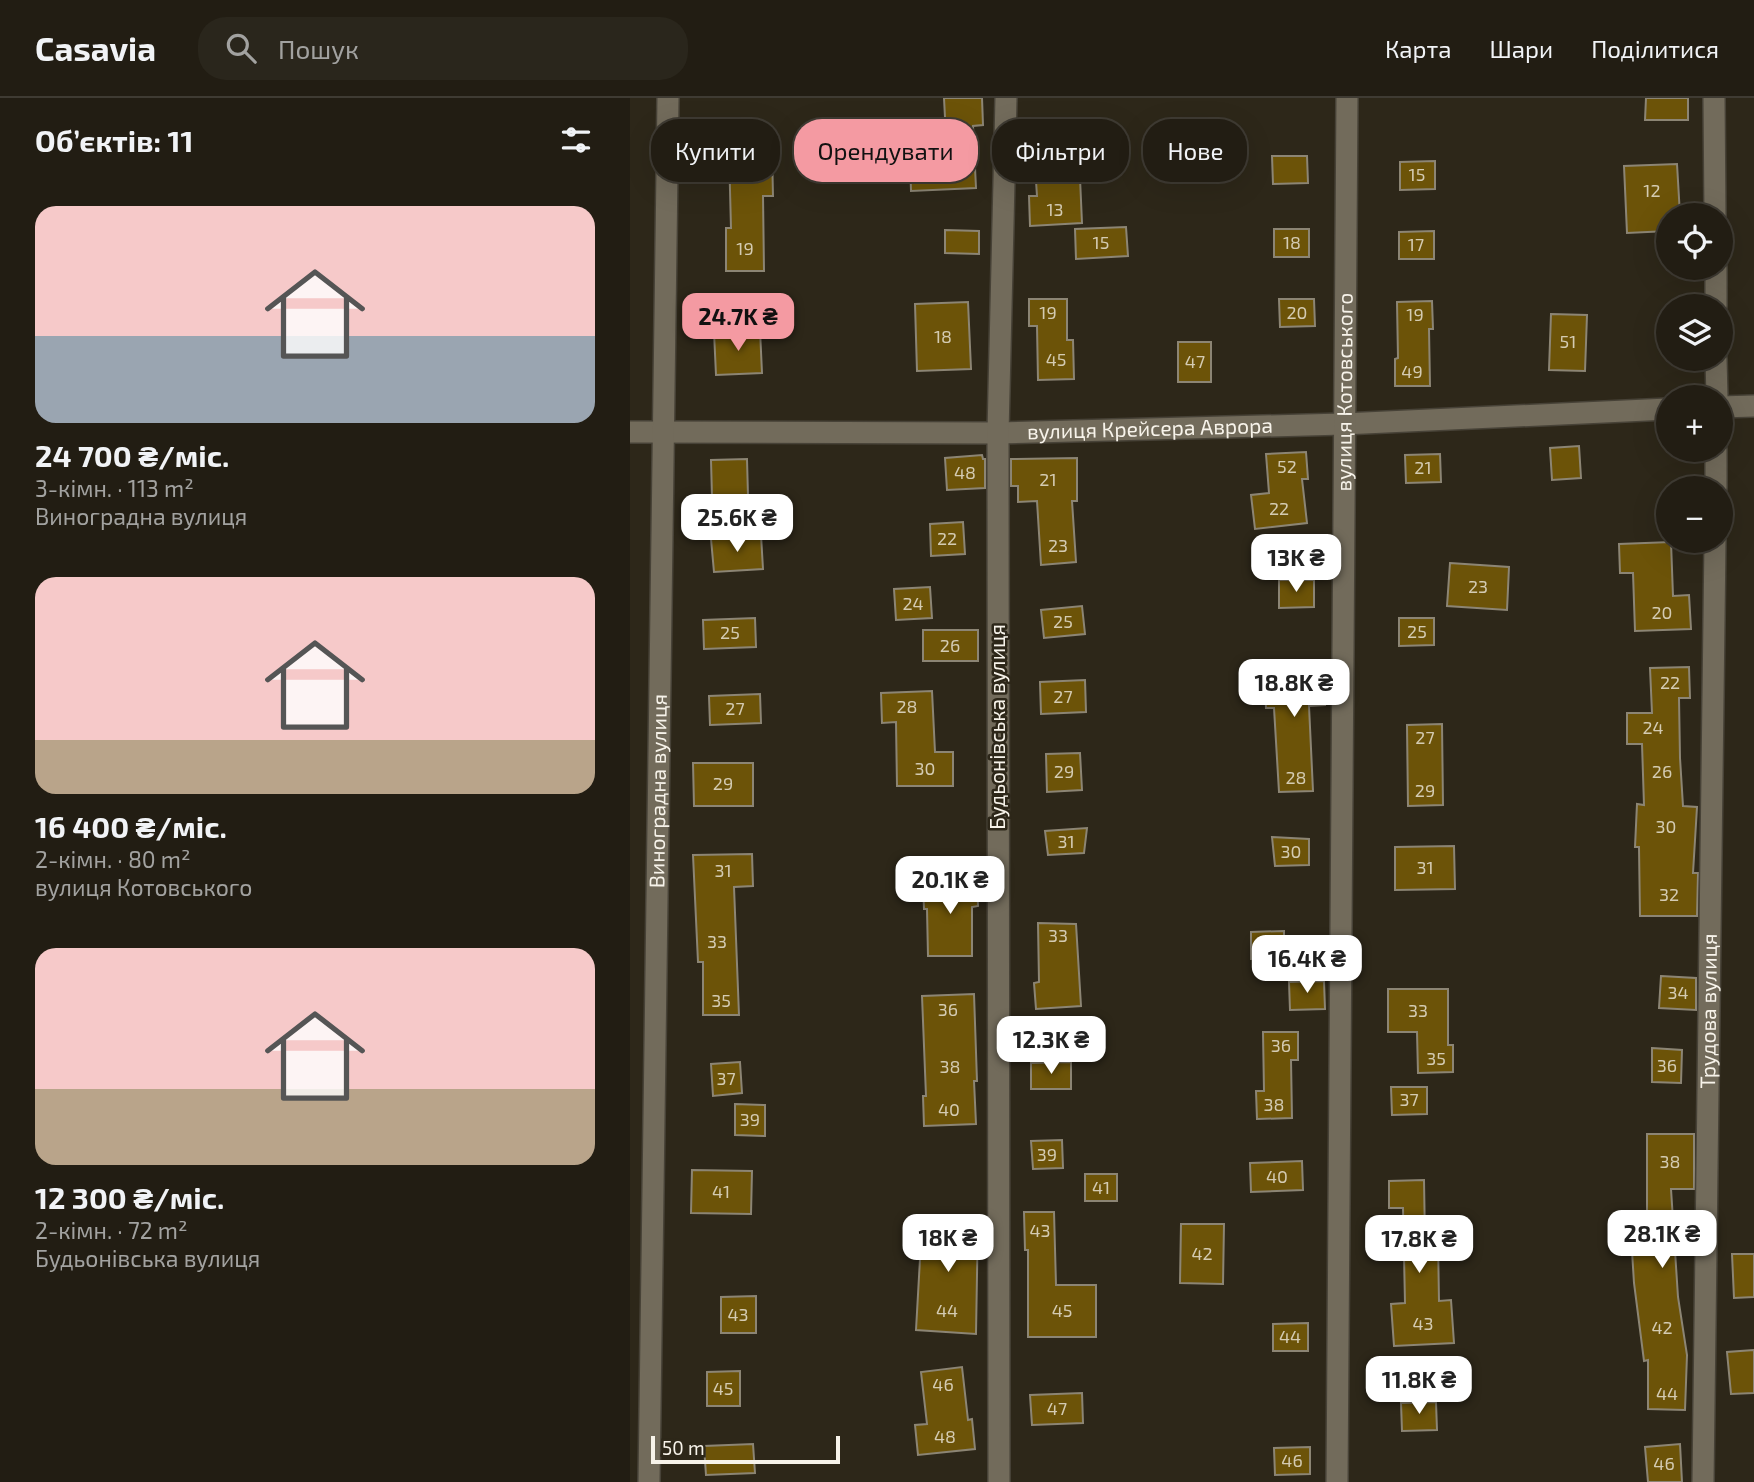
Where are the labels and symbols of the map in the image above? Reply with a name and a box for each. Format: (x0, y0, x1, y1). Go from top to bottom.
house number: 15 (1409, 163, 1425, 185)
house number: 12 (1643, 179, 1661, 201)
house number: 13 (1046, 198, 1064, 220)
house number: 15 (1093, 231, 1109, 253)
house number: 18 (1283, 231, 1301, 253)
house number: 17 (1408, 233, 1424, 255)
house number: 19 (736, 237, 754, 259)
street label: вулиця Котовського (1330, 293, 1357, 491)
pin: 24.7K ₴ (673, 294, 803, 353)
house number: 19 (1039, 301, 1057, 323)
house number: 20 (1287, 301, 1307, 323)
house number: 19 (1406, 303, 1424, 325)
house number: 18 (934, 325, 952, 347)
house number: 51 (1560, 330, 1576, 352)
house number: 45 (1046, 348, 1066, 370)
house number: 47 (1185, 350, 1205, 372)
house number: 49 (1401, 360, 1423, 382)
street label: вулиця Крейсера Аврора (1027, 412, 1273, 444)
house number: 52 (1277, 455, 1297, 477)
house number: 21 (1414, 456, 1432, 478)
house number: 48 (954, 461, 976, 483)
house number: 21 (1039, 468, 1057, 490)
pin: 25.6K ₴ (672, 494, 802, 554)
house number: 22 (1269, 497, 1289, 519)
house number: 22 (937, 527, 957, 549)
house number: 23 (1048, 534, 1068, 556)
pin: 13K ₴ (1247, 534, 1345, 594)
house number: 23 (1468, 575, 1488, 597)
house number: 24 (902, 592, 924, 614)
house number: 20 (1652, 601, 1672, 623)
house number: 25 (1053, 610, 1073, 632)
house number: 25 (1407, 620, 1427, 642)
house number: 25 (720, 621, 740, 643)
street label: Будьонівська вулиця (984, 624, 1010, 830)
house number: 26 (940, 634, 960, 656)
pin: 18.8K ₴ (1229, 660, 1359, 719)
house number: 22 (1660, 671, 1680, 693)
house number: 27 (1053, 685, 1073, 707)
street label: Виноградна вулиця (643, 694, 671, 888)
house number: 28 (896, 695, 918, 717)
house number: 27 (725, 697, 745, 719)
house number: 24 (1642, 716, 1664, 738)
house number: 27 (1415, 726, 1435, 748)
house number: 30 (915, 757, 935, 779)
house number: 29 (1054, 760, 1074, 782)
house number: 26 (1652, 760, 1672, 782)
house number: 28 (1285, 766, 1307, 788)
house number: 29 (713, 772, 733, 794)
house number: 29 (1415, 779, 1435, 801)
house number: 30 (1656, 815, 1676, 837)
house number: 31 (1057, 830, 1075, 852)
house number: 30 (1281, 840, 1301, 862)
pin: 20.1K ₴ (885, 856, 1015, 916)
house number: 31 (1416, 856, 1434, 878)
house number: 31 (714, 859, 732, 881)
house number: 32 (1659, 883, 1679, 905)
house number: 33 (1048, 924, 1068, 946)
house number: 33 (707, 930, 727, 952)
street label: Трудова вулиця (1694, 933, 1721, 1089)
pin: 16.4K ₴ (1242, 936, 1372, 995)
house number: 34 (1667, 981, 1689, 1003)
house number: 35 (711, 989, 731, 1011)
house number: 36 (938, 998, 958, 1020)
house number: 33 (1408, 999, 1428, 1021)
pin: 12.3K ₴ (986, 1016, 1116, 1076)
house number: 36 (1271, 1034, 1291, 1056)
house number: 35 (1426, 1047, 1446, 1069)
house number: 36 (1657, 1054, 1677, 1076)
house number: 38 (940, 1055, 960, 1077)
house number: 37 (716, 1067, 736, 1089)
house number: 37 (1399, 1088, 1419, 1110)
house number: 38 (1264, 1093, 1284, 1115)
house number: 40 (938, 1098, 960, 1120)
house number: 39 (740, 1108, 760, 1130)
house number: 39 (1037, 1143, 1057, 1165)
house number: 38 (1660, 1150, 1680, 1172)
house number: 40 (1266, 1165, 1288, 1187)
house number: 41 (1092, 1176, 1110, 1198)
house number: 41 (712, 1180, 730, 1202)
pin: 28.1K ₴ (1597, 1210, 1727, 1270)
pin: 18K ₴ (899, 1214, 997, 1274)
pin: 17.8K ₴ (1354, 1216, 1484, 1275)
house number: 43 (1029, 1219, 1051, 1241)
house number: 42 (1191, 1242, 1213, 1264)
house number: 44 (936, 1299, 958, 1321)
house number: 45 (1052, 1299, 1072, 1321)
house number: 43 (727, 1303, 749, 1325)
house number: 43 (1412, 1312, 1434, 1334)
house number: 42 (1651, 1316, 1673, 1338)
house number: 44 (1279, 1325, 1301, 1347)
pin: 11.8K ₴ (1354, 1356, 1484, 1416)
house number: 46 (932, 1373, 954, 1395)
house number: 45 (713, 1377, 733, 1399)
house number: 44 (1656, 1382, 1678, 1404)
house number: 47 (1047, 1397, 1067, 1419)
house number: 48 (934, 1425, 956, 1447)
scale bar (651, 1433, 840, 1465)
house number: 46 (1281, 1449, 1303, 1471)
house number: 46 (1653, 1452, 1675, 1474)

